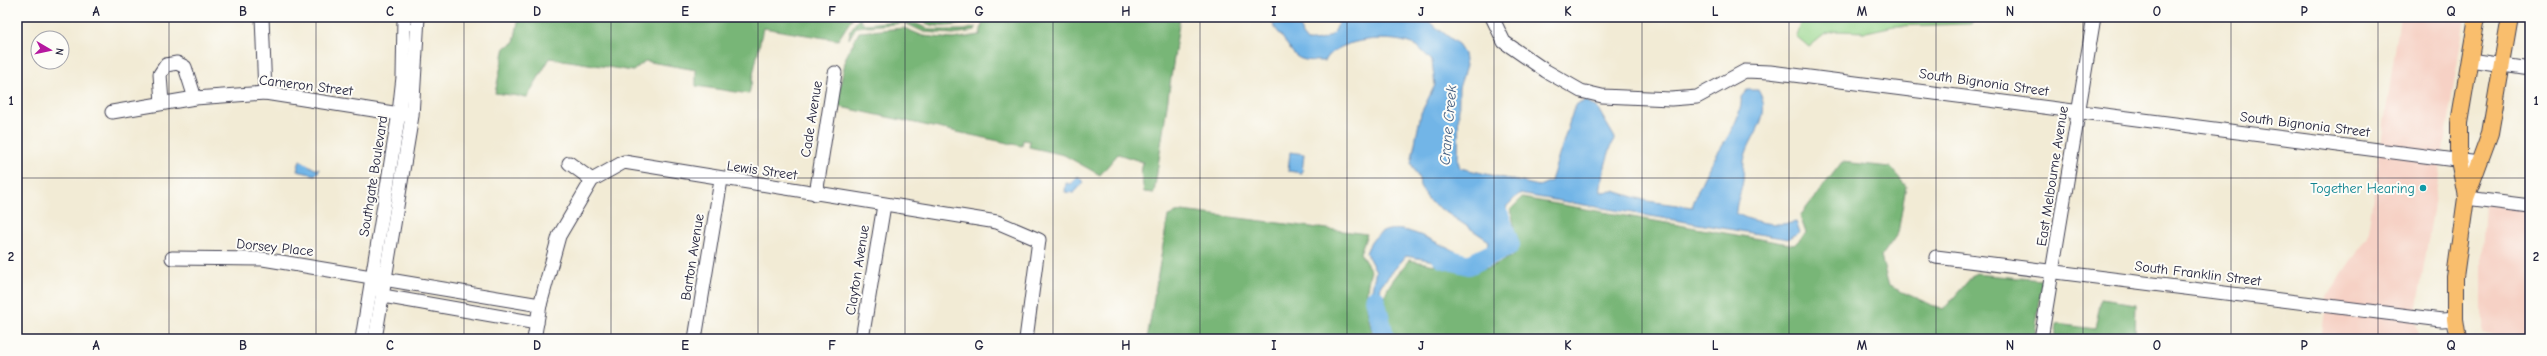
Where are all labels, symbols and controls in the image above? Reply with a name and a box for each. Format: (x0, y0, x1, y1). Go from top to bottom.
text: A (92, 4, 100, 19)
text: B (239, 4, 247, 19)
text: C (386, 4, 394, 19)
text: D (533, 4, 541, 19)
text: E (681, 4, 689, 19)
text: F (828, 4, 836, 19)
text: G (974, 4, 984, 19)
text: H (1121, 4, 1131, 19)
text: I (1271, 4, 1277, 19)
text: J (1418, 4, 1424, 19)
text: K (1564, 4, 1572, 19)
text: L (1712, 4, 1719, 19)
text: M (1857, 4, 1868, 19)
text: N (2006, 4, 2014, 19)
text: O (2153, 4, 2161, 19)
text: P (2300, 4, 2308, 19)
text: Q (2446, 4, 2456, 19)
north arrow (30, 30, 70, 70)
text: N (52, 47, 66, 56)
street label: South Bignonia Street (1918, 65, 2051, 100)
street label: Cameron Street (258, 71, 355, 100)
street label: Cade Avenue (797, 79, 826, 159)
water label: Crane Creek (1436, 83, 1461, 166)
text: 1 (8, 93, 14, 108)
text: 1 (2533, 93, 2539, 108)
street label: East Melbourne Avenue (2033, 105, 2072, 247)
street label: South Bignonia Street (2239, 108, 2372, 141)
street label: Southgate Boulevard (356, 114, 391, 238)
street label: Lewis Street (726, 157, 799, 184)
place label: Together Hearing (2310, 180, 2415, 197)
marker: Together Hearing (2418, 183, 2428, 193)
street label: Barton Avenue (677, 213, 708, 302)
street label: Clayton Avenue (842, 224, 873, 316)
street label: Dorsey Place (236, 235, 314, 260)
text: 2 (8, 249, 14, 264)
text: 2 (2533, 249, 2539, 264)
street label: South Franklin Street (2134, 257, 2263, 290)
text: A (92, 338, 100, 353)
text: B (239, 338, 247, 353)
text: C (386, 338, 394, 353)
text: D (533, 338, 541, 353)
text: E (681, 338, 689, 353)
text: F (828, 338, 836, 353)
text: G (974, 338, 984, 353)
text: H (1121, 338, 1131, 353)
text: I (1271, 338, 1277, 353)
text: J (1418, 338, 1424, 353)
text: K (1564, 338, 1572, 353)
text: L (1712, 338, 1719, 353)
text: M (1857, 338, 1868, 353)
text: N (2006, 338, 2014, 353)
text: O (2153, 338, 2161, 353)
text: P (2300, 338, 2308, 353)
text: Q (2446, 338, 2456, 353)

